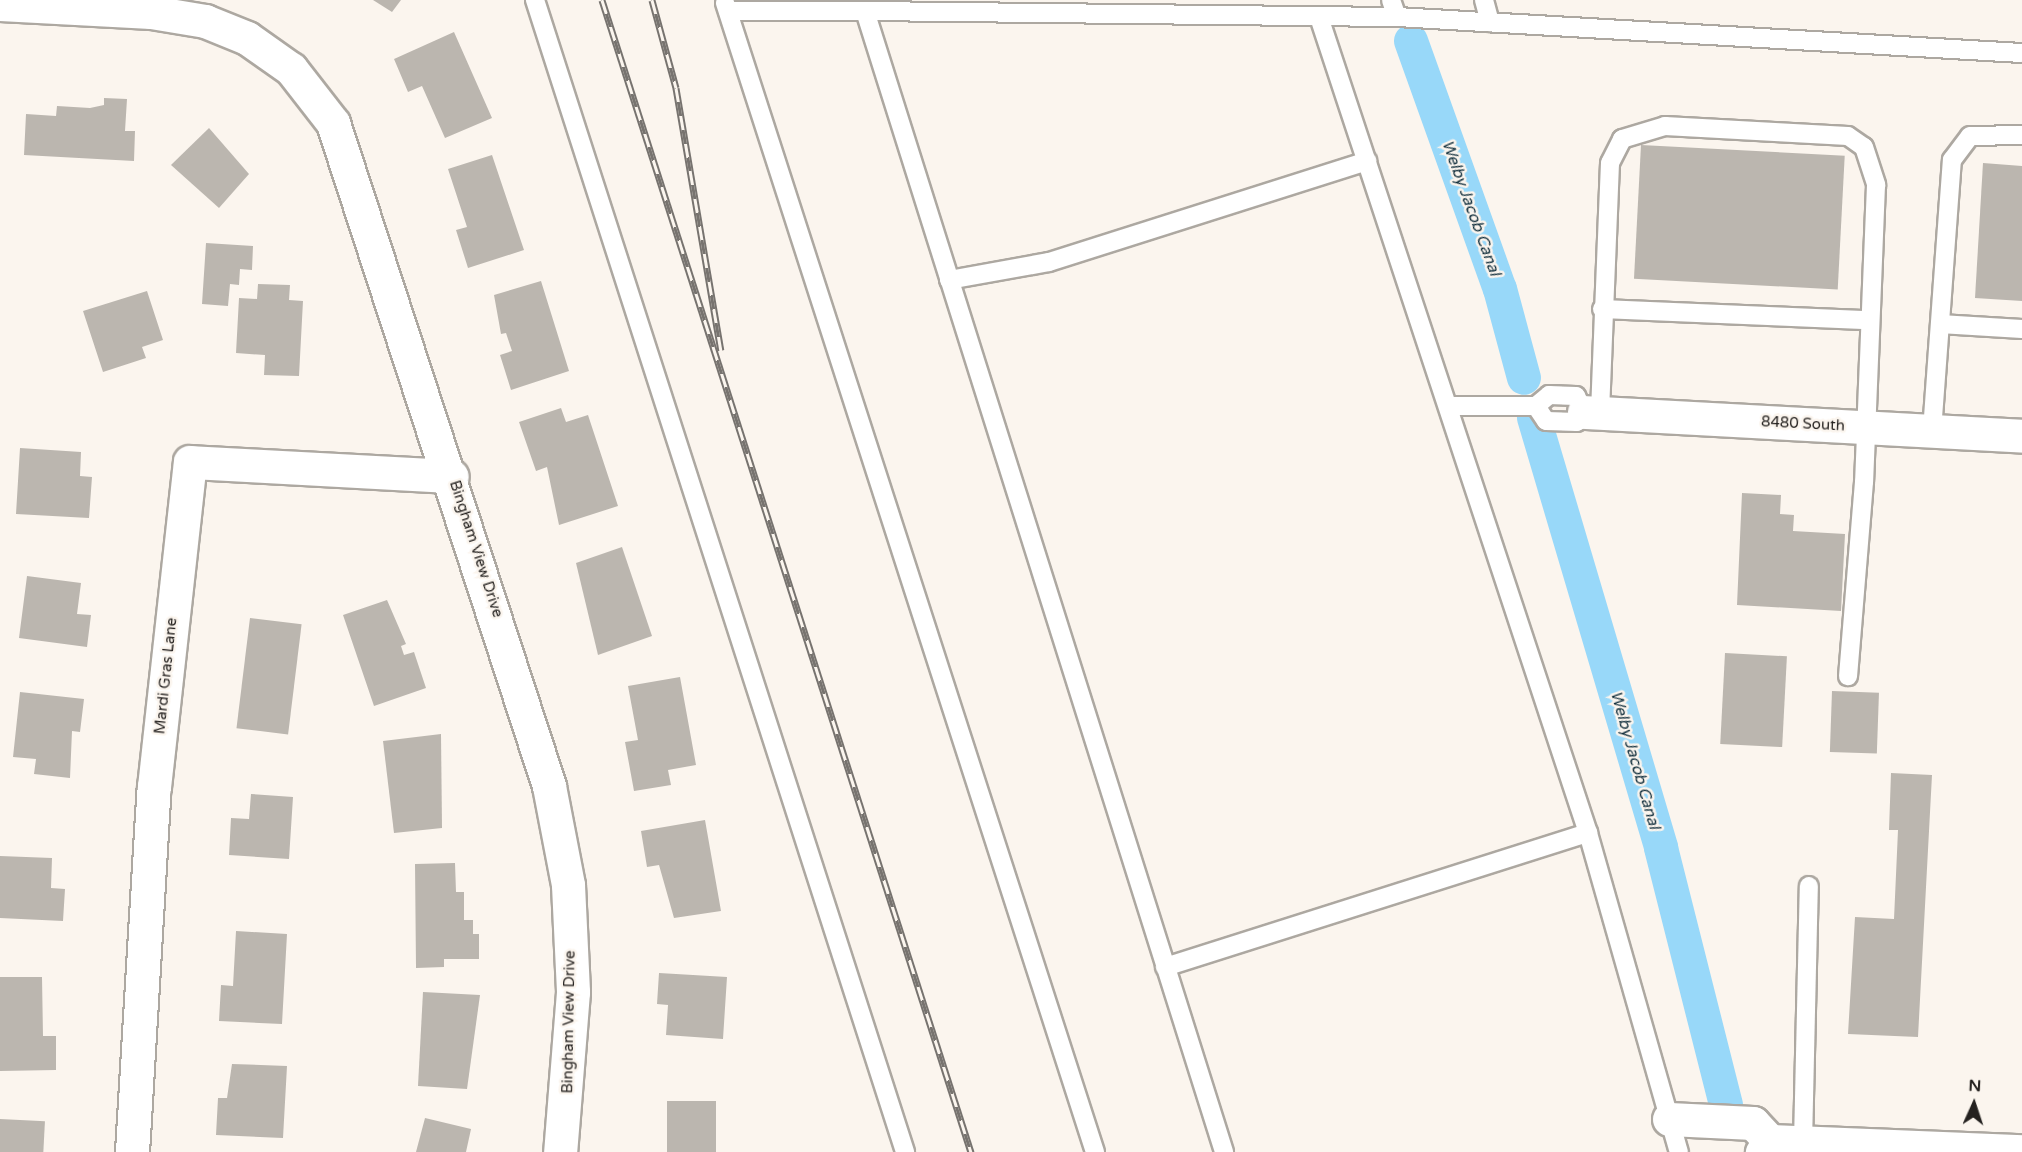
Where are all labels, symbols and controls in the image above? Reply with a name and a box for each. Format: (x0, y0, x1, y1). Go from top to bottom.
water label: Welby Jacob Canal (1438, 138, 1504, 278)
street label: 8480 South (1761, 413, 1845, 435)
street label: Bingham View Drive (445, 478, 507, 620)
street label: Mardi Gras Lane (151, 617, 181, 735)
water label: Welby Jacob Canal (1606, 689, 1664, 831)
street label: Bingham View Drive (559, 950, 579, 1094)
north arrow (1944, 1074, 2004, 1134)
text: N (1968, 1076, 1982, 1096)

